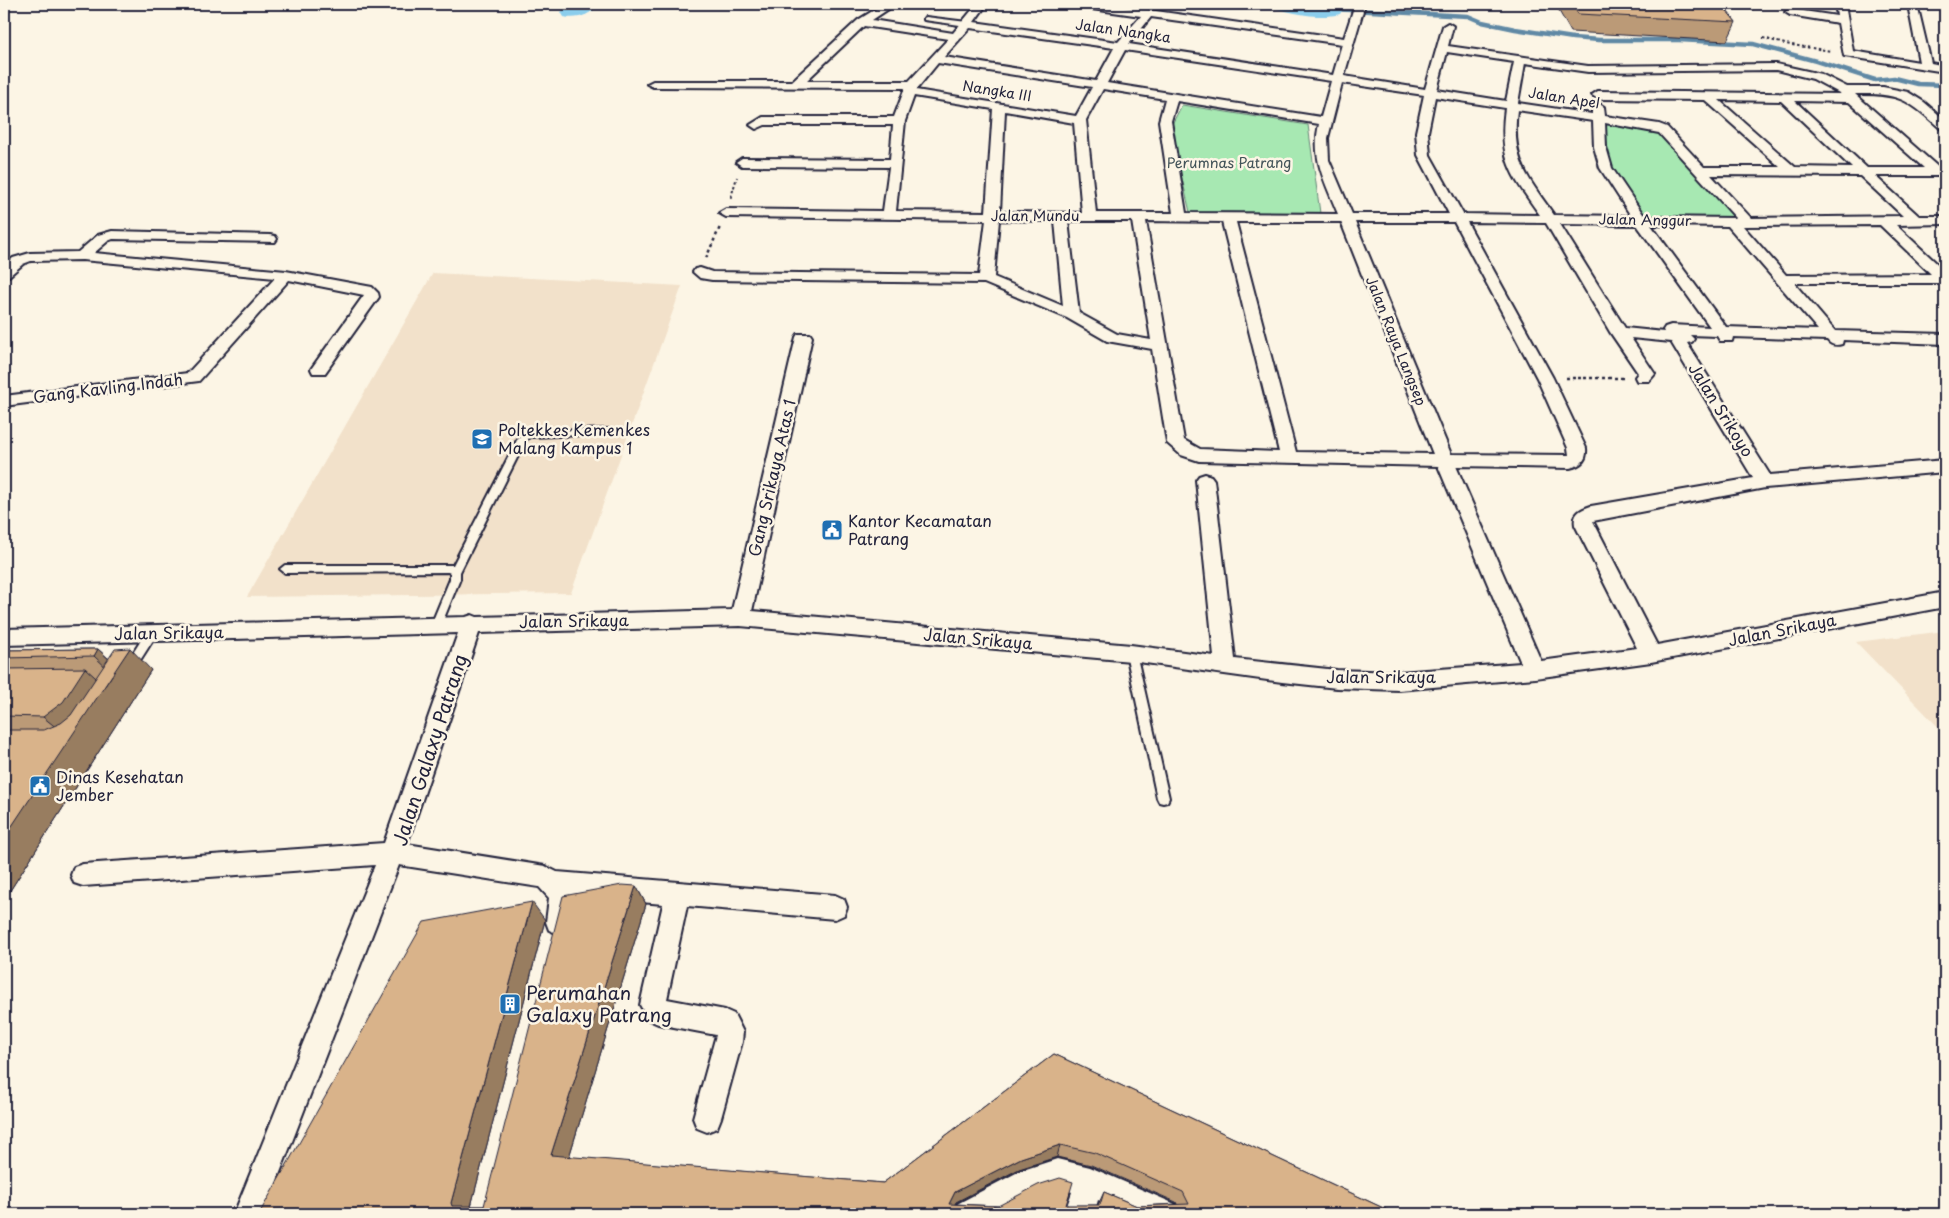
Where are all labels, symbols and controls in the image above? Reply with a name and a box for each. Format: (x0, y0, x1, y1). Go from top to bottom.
street label: Jalan Nangka (1074, 13, 1173, 48)
street label: Nangka III (961, 75, 1033, 106)
street label: Jalan Apel (1527, 82, 1601, 114)
park label: Perumnas Patrang (1167, 152, 1291, 173)
street label: Jalan Mundu (991, 205, 1079, 226)
street label: Jalan Anggur (1598, 208, 1692, 231)
street label: Jalan Raya Langsep (1361, 273, 1432, 409)
street label: Jalan Srikoyo (1683, 358, 1760, 461)
street label: Gang Kavling Indah (32, 366, 184, 408)
street label: Gang Srikaya Atas 1 (741, 397, 801, 559)
place label: Poltekkes Kemenkes Malang Kampus 1 (498, 417, 650, 459)
school or university icon: Poltekkes Kemenkes Malang Kampus 1 (470, 427, 494, 451)
place label: Kantor Kecamatan Patrang (848, 508, 992, 550)
public building icon: Kantor Kecamatan Patrang (820, 518, 844, 542)
street label: Jalan Srikaya (519, 607, 629, 633)
street label: Jalan Srikaya (1726, 607, 1838, 651)
street label: Jalan Srikaya (114, 619, 224, 645)
street label: Jalan Srikaya (922, 621, 1034, 655)
street label: Jalan Galaxy Patrang (385, 650, 473, 849)
street label: Jalan Srikaya (1326, 664, 1436, 688)
place label: Dinas Kesehatan Jember (56, 764, 184, 806)
public building icon: Dinas Kesehatan Jember (28, 774, 52, 798)
place label: Perumahan Galaxy Patrang (526, 978, 672, 1028)
building icon: Perumahan Galaxy Patrang (498, 992, 522, 1016)

